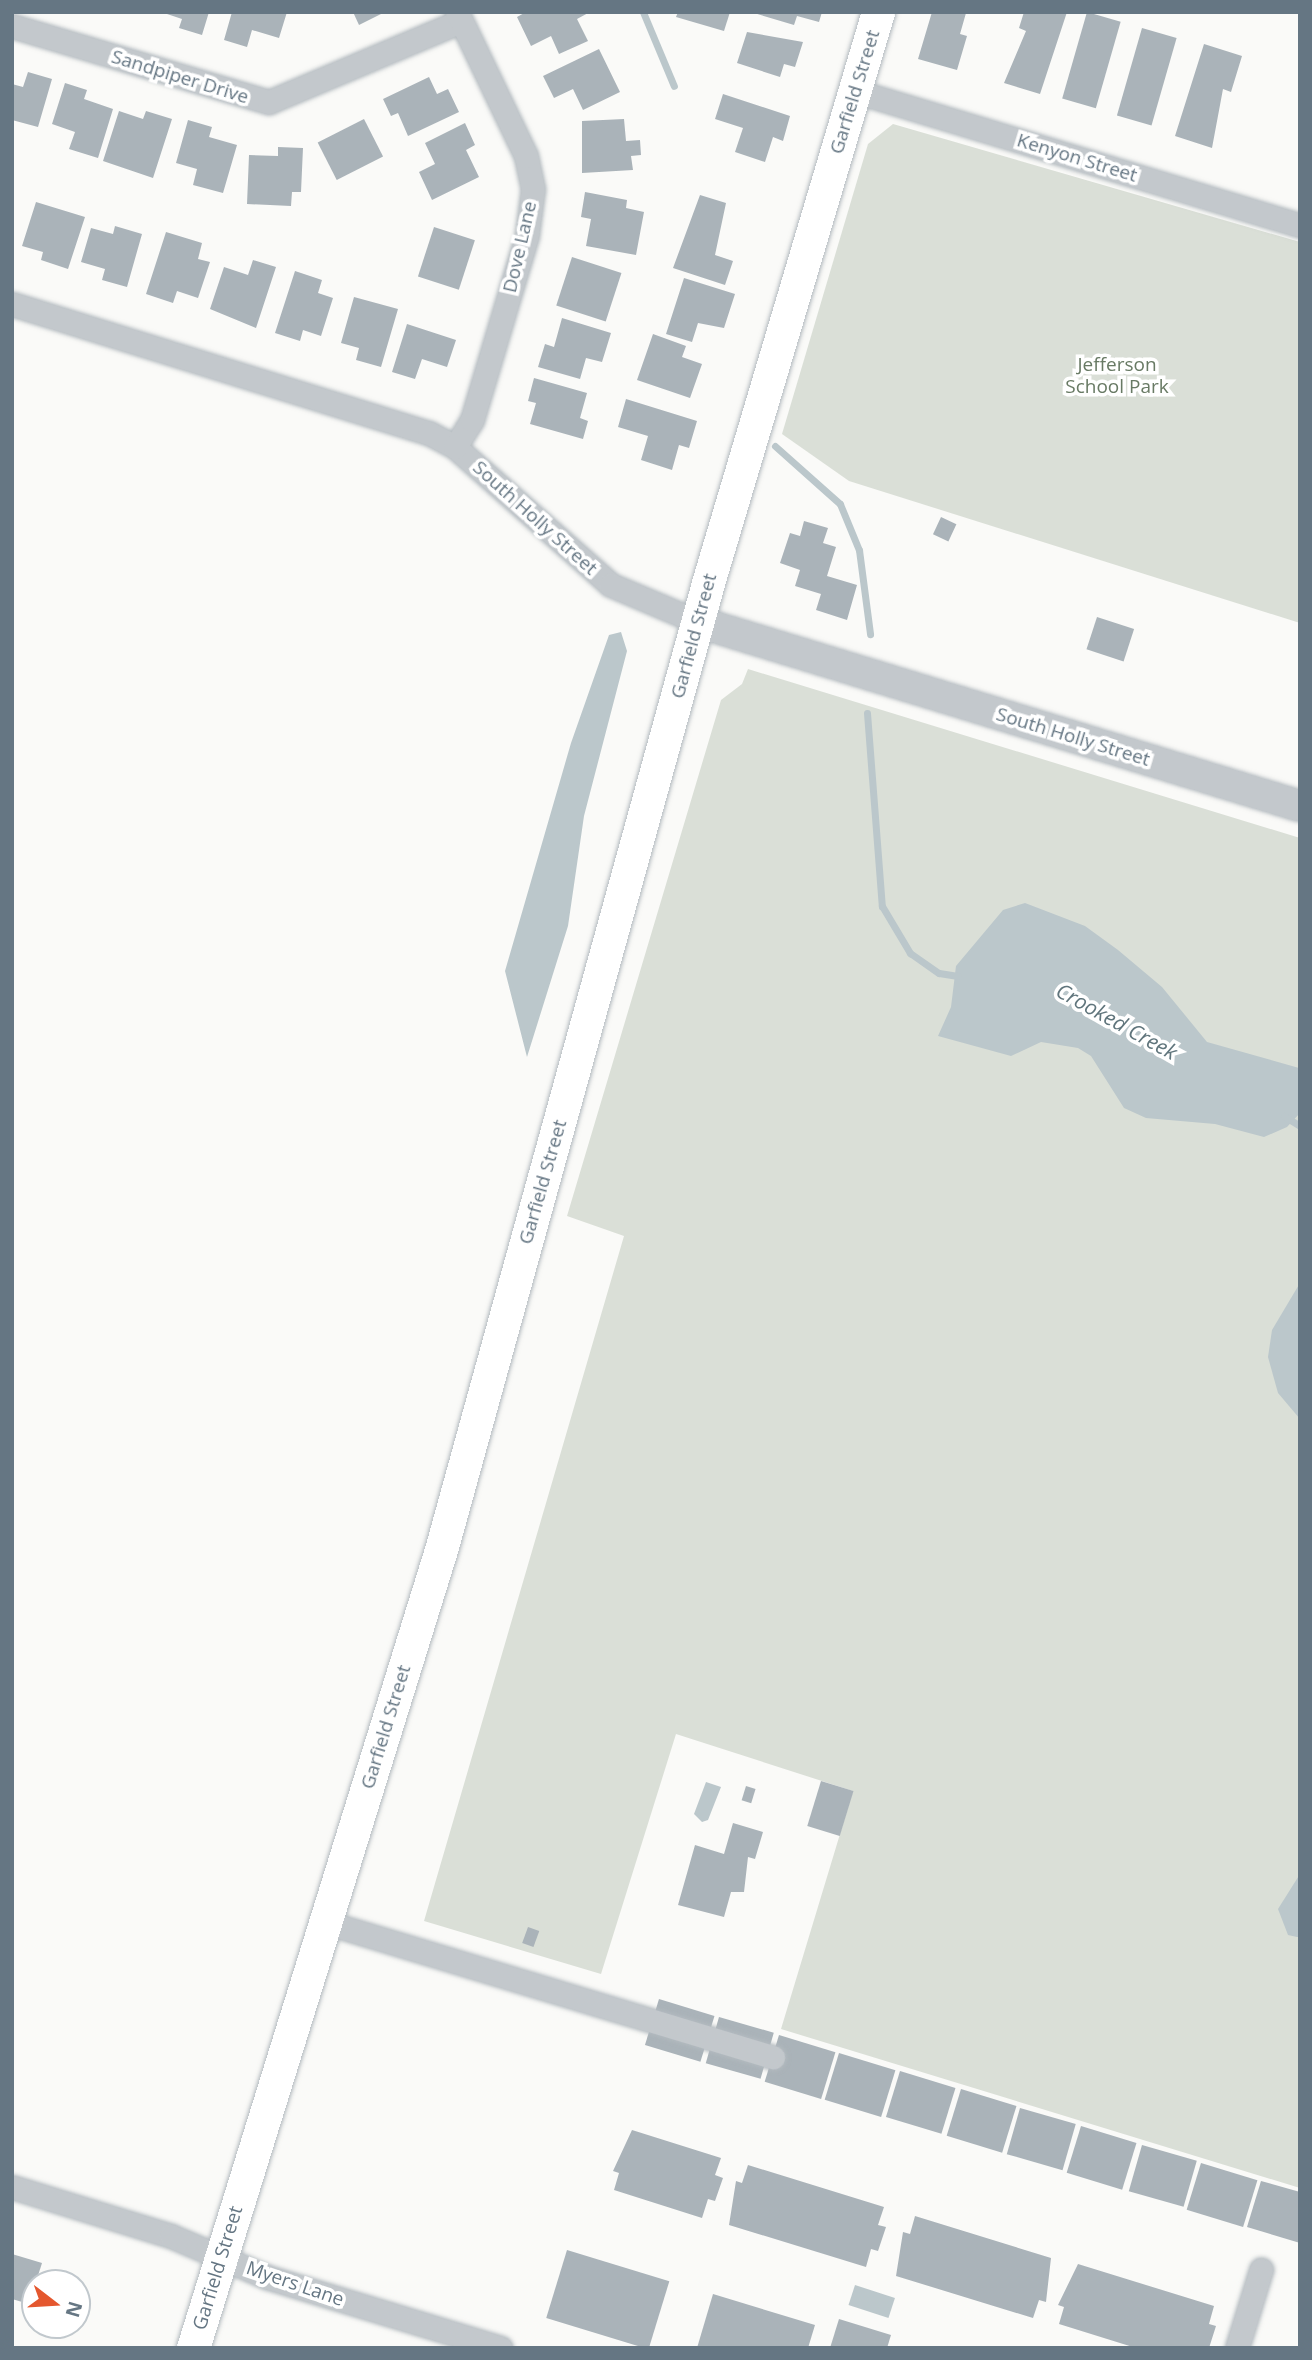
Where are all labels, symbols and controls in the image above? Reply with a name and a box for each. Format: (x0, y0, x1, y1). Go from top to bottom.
street label: Garfield Street (825, 27, 885, 157)
street label: Sandpiper Drive (109, 45, 251, 109)
street label: Kenyon Street (1014, 129, 1140, 187)
street label: Dove Lane (498, 199, 542, 295)
park label: Jefferson School Park (1065, 354, 1169, 398)
street label: South Holly Street (468, 456, 602, 580)
street label: Garfield Street (666, 571, 722, 701)
street label: South Holly Street (993, 703, 1153, 771)
water label: Crooked Creek (1052, 977, 1182, 1065)
street label: Garfield Street (514, 1117, 572, 1247)
street label: Garfield Street (356, 1662, 416, 1792)
street label: Garfield Street (188, 2203, 248, 2333)
street label: Myers Lane (243, 2257, 347, 2311)
north arrow (21, 2269, 91, 2339)
text: N (59, 2298, 89, 2321)

